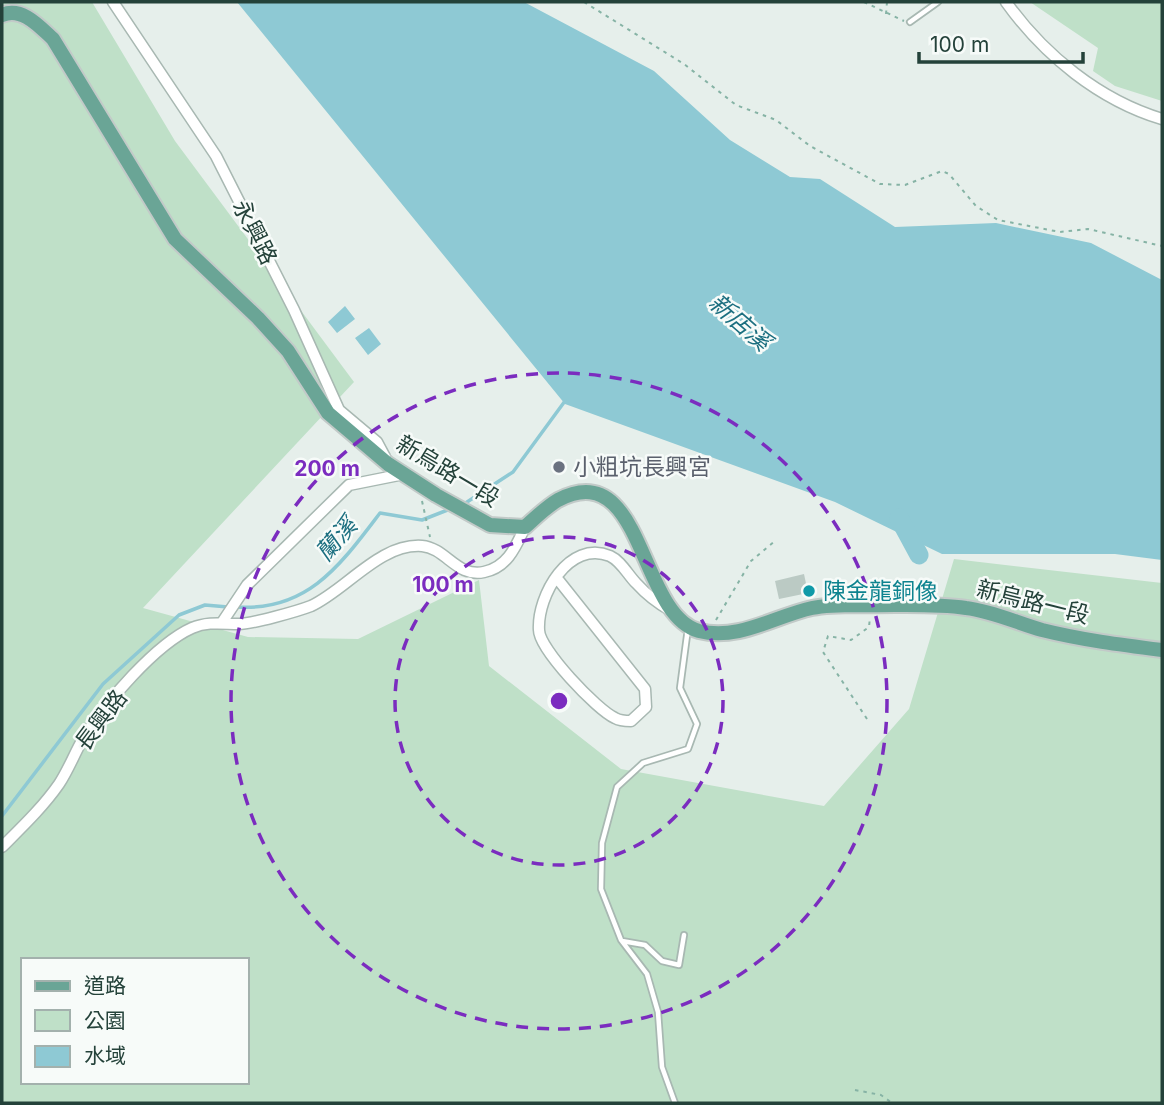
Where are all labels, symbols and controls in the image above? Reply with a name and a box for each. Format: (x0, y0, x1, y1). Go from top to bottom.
scale bar (919, 21, 1084, 65)
text: 100 m (930, 32, 989, 57)
street label: 永興路 (227, 195, 283, 269)
water label: 新店溪 (703, 287, 779, 359)
street label: 新烏路一段 (392, 429, 504, 513)
place label: 小粗坑長興宮 (573, 453, 711, 481)
text: 200 m (294, 456, 360, 481)
marker: 小粗坑長興宮 (551, 459, 567, 475)
water label: 蘭溪 (309, 509, 365, 567)
text: 100 m (412, 572, 474, 597)
street label: 新烏路一段 (974, 575, 1092, 629)
place label: 陳金龍銅像 (823, 577, 938, 605)
marker: 陳金龍銅像 (801, 583, 817, 599)
street label: 長興路 (69, 684, 133, 756)
centre of rings (547, 689, 571, 713)
legend (21, 958, 248, 1084)
text: 道路 (84, 973, 126, 998)
text: 公園 (84, 1008, 126, 1033)
text: 水域 (84, 1043, 126, 1068)

